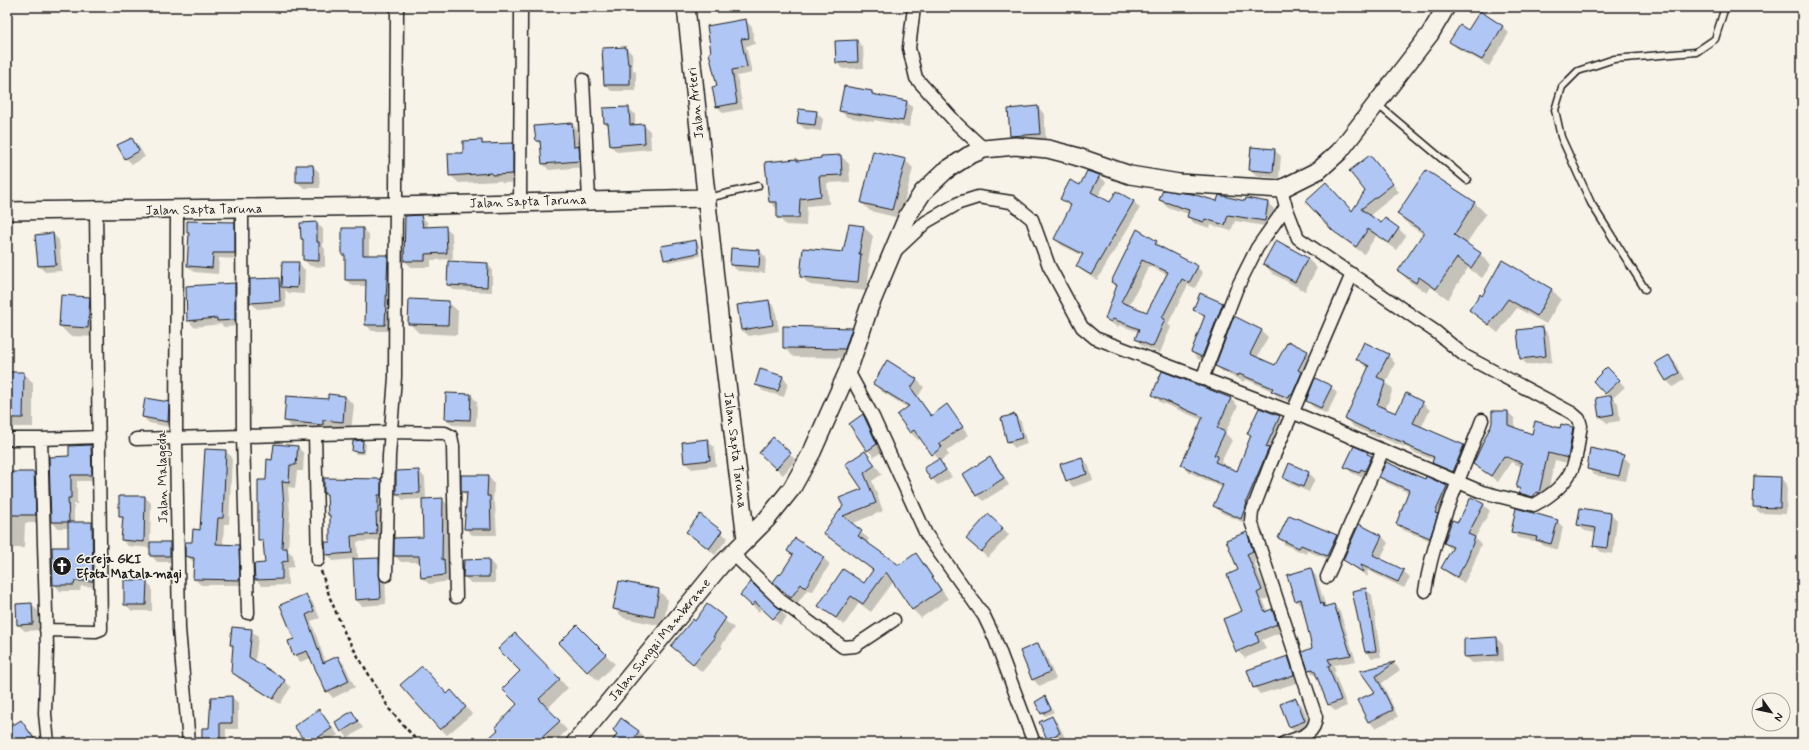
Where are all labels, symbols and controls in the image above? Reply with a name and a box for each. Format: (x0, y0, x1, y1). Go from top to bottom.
street label: Jalan Arteri (684, 66, 708, 140)
street label: Jalan Sapta Taruna (469, 191, 587, 213)
street label: Jalan Sapta Taruna (145, 200, 263, 220)
street label: Jalan Sapta Taruna (719, 391, 751, 510)
street label: Jalan Malageda (154, 430, 173, 524)
place label: Gereja GKI Efata Matalamagi (76, 551, 182, 584)
church icon: Gereja GKI Efata Matalamagi (51, 555, 73, 577)
street label: Jalan Sungai Mamberame (605, 575, 716, 706)
north arrow (1751, 692, 1791, 732)
text: N (1771, 710, 1786, 724)

